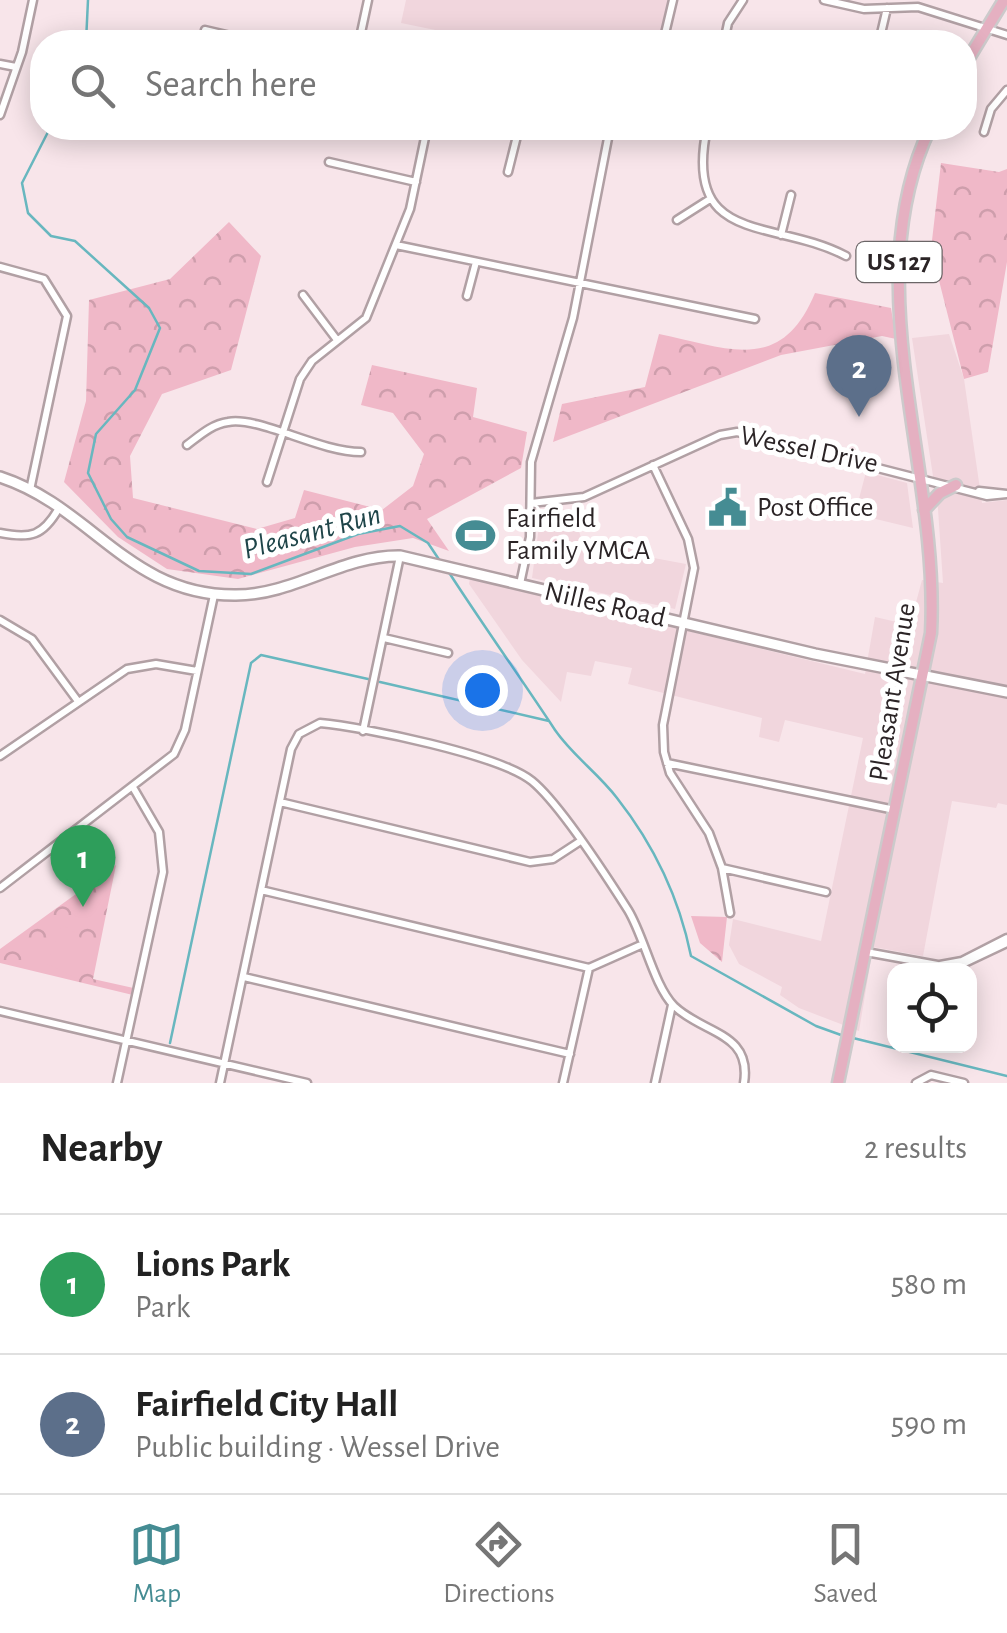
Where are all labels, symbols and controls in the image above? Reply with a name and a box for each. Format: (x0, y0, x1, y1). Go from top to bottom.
search box (30, 30, 977, 140)
icon: search (65, 58, 120, 113)
text: Search here (145, 66, 317, 104)
road number: US 127 (856, 242, 942, 282)
pin: 2 (826, 334, 892, 417)
street label: Wessel Drive (738, 422, 880, 478)
public building icon: Post Office (706, 487, 748, 529)
place label: Post Office (757, 494, 874, 522)
water label: Pleasant Run (240, 499, 384, 565)
place label: Fairfield Family YMCA (506, 505, 650, 565)
sports icon: Fairfield Family YMCA (455, 514, 497, 556)
street label: Nilles Road (542, 577, 668, 633)
street label: Pleasant Avenue (865, 601, 921, 783)
your location (457, 665, 508, 716)
pin: 1 (51, 824, 116, 907)
map controls (887, 963, 977, 1053)
button: locate (887, 963, 977, 1053)
text: Nearby (40, 1127, 163, 1169)
text: 2 results (864, 1132, 967, 1164)
text: Lions Park (135, 1246, 290, 1284)
text: 1 (67, 1268, 78, 1300)
text: 580 m (891, 1268, 967, 1300)
text: Park (135, 1291, 190, 1323)
text: Fairfield City Hall (135, 1386, 398, 1424)
text: 2 (65, 1408, 80, 1440)
text: 590 m (891, 1408, 967, 1440)
text: Public building · Wessel Drive (135, 1431, 500, 1463)
tab: Map (129, 1517, 184, 1611)
tab: Directions (443, 1517, 555, 1611)
tab: Saved (814, 1517, 878, 1611)

